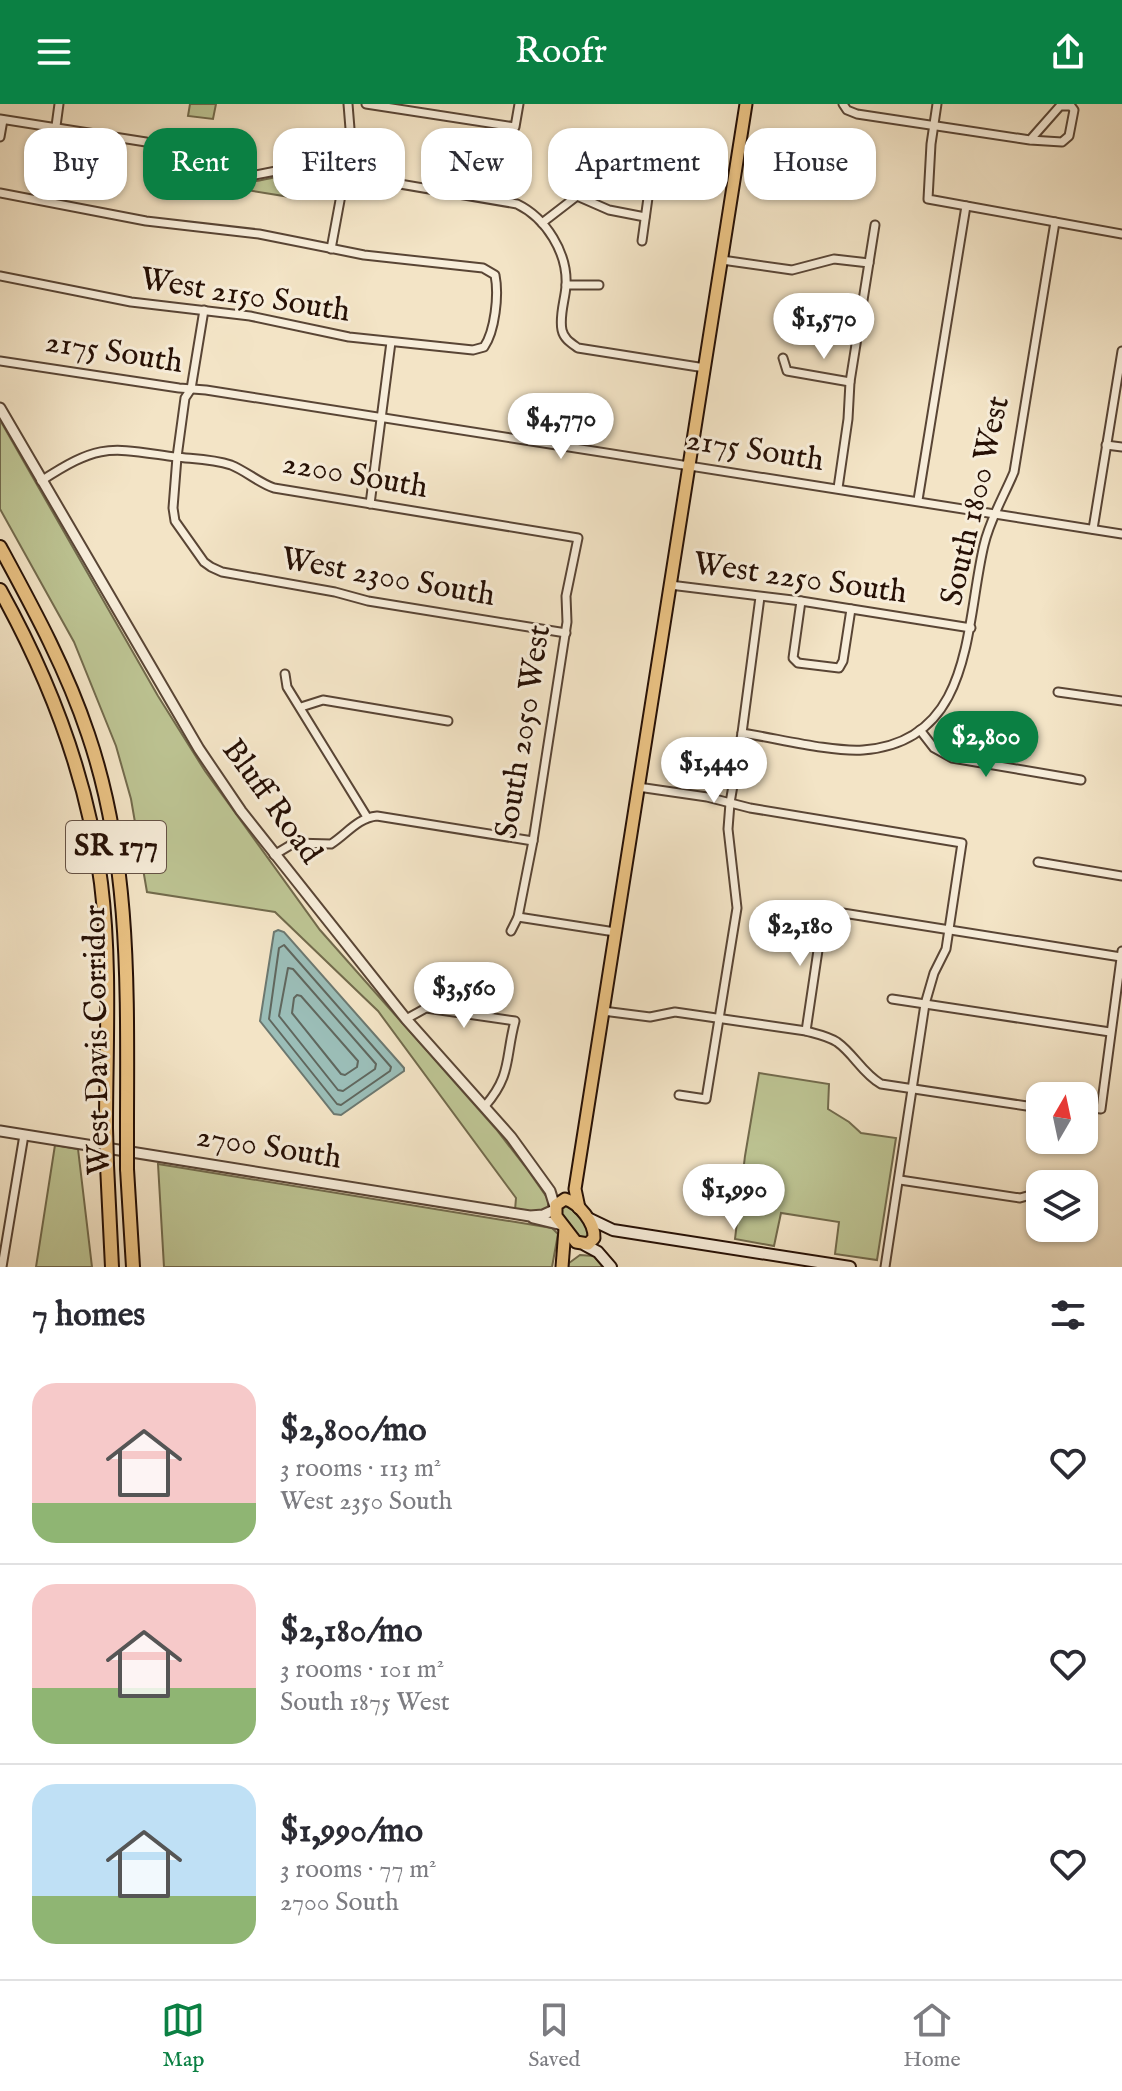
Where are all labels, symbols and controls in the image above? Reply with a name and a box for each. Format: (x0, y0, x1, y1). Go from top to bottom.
text: Roofr (515, 29, 607, 75)
icon: menu (32, 30, 76, 74)
icon: share (1046, 30, 1090, 74)
chip: Buy (24, 128, 127, 200)
chip: Rent (143, 128, 257, 200)
chip: Filters (273, 128, 405, 200)
chip: New (421, 128, 532, 200)
chip: Apartment (548, 128, 728, 200)
chip: House (744, 128, 876, 200)
street label: West 2150 South (137, 259, 353, 333)
pin: $1,570 (759, 293, 889, 361)
text: $1,570 (791, 302, 857, 335)
street label: 2175 South (42, 322, 186, 384)
street label: South 1800 West (932, 392, 1020, 610)
pin: $4,770 (496, 393, 626, 461)
text: $4,770 (526, 402, 596, 435)
street label: 2175 South (683, 420, 827, 482)
street label: 2200 South (279, 443, 431, 509)
street label: West 2300 South (278, 539, 498, 617)
street label: West 2250 South (691, 544, 909, 614)
street label: South 2050 West (487, 622, 561, 842)
pin: $2,800 (921, 711, 1051, 779)
text: $2,800 (951, 720, 1021, 753)
street label: Bluff Road (212, 731, 331, 873)
pin: $1,440 (649, 737, 779, 805)
text: $1,440 (679, 746, 749, 779)
road number: SR 177 (66, 821, 166, 873)
pin: $2,180 (735, 900, 865, 968)
street label: West Davis Corridor (75, 904, 121, 1176)
text: $2,180 (767, 909, 833, 942)
pin: $3,560 (399, 962, 529, 1030)
text: $3,560 (432, 971, 496, 1004)
north arrow (1026, 1082, 1098, 1154)
map controls (1026, 1082, 1098, 1242)
street label: 2700 South (194, 1116, 344, 1180)
pin: $1,990 (669, 1164, 799, 1232)
button: layers (1026, 1170, 1098, 1242)
text: $1,990 (701, 1173, 767, 1206)
icon: filters (1046, 1293, 1090, 1337)
text: 7 homes (32, 1294, 145, 1337)
text: $2,800/mo (280, 1409, 427, 1452)
icon: home (96, 1415, 192, 1511)
icon: heart (1046, 1441, 1090, 1485)
text: 3 rooms · 113 m² (280, 1452, 441, 1485)
text: West 2350 South (280, 1485, 452, 1518)
text: $2,180/mo (280, 1610, 423, 1653)
icon: home (96, 1616, 192, 1712)
icon: heart (1046, 1642, 1090, 1686)
text: 3 rooms · 101 m² (280, 1653, 444, 1686)
text: South 1875 West (280, 1686, 450, 1719)
text: $1,990/mo (280, 1810, 423, 1853)
icon: home (96, 1816, 192, 1912)
icon: heart (1046, 1842, 1090, 1886)
text: 3 rooms · 77 m² (280, 1853, 437, 1886)
text: 2700 South (280, 1886, 399, 1919)
tab: Map (161, 1998, 205, 2074)
tab: Saved (528, 1998, 580, 2074)
tab: Home (903, 1998, 961, 2074)

